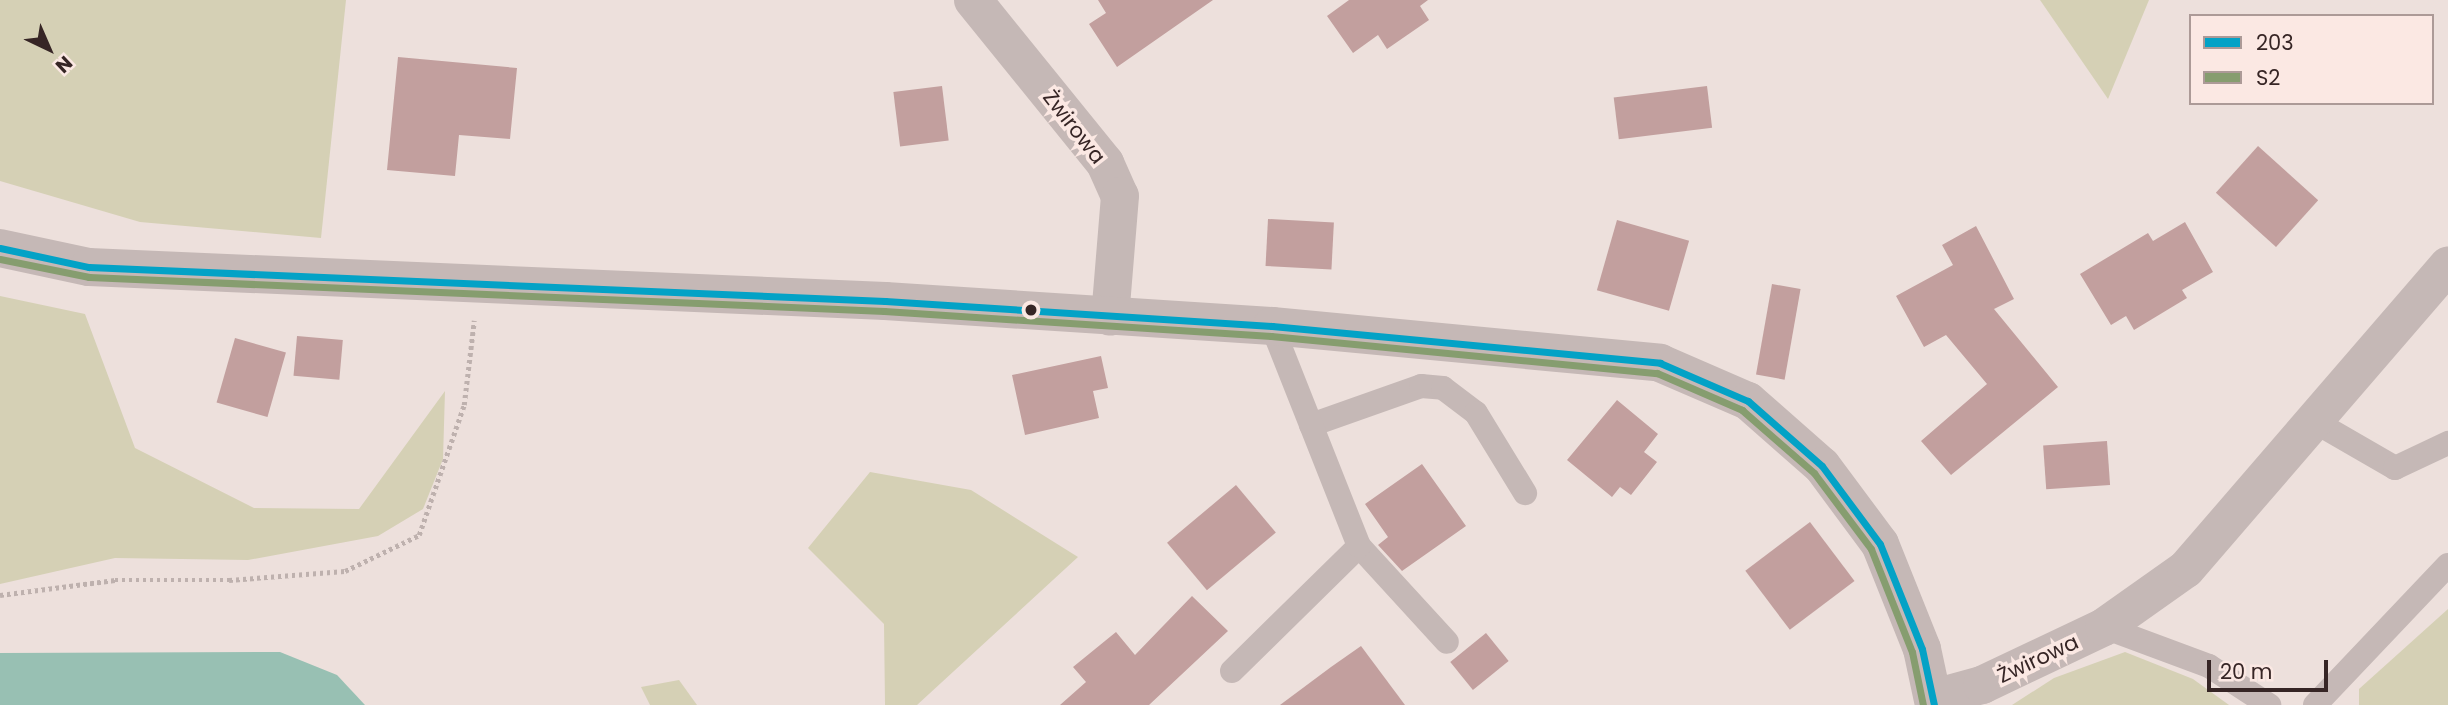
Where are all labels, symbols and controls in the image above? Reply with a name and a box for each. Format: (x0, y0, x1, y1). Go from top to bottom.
north arrow (14, 14, 84, 84)
legend (2189, 14, 2434, 105)
text: 203 (2256, 28, 2294, 57)
text: N (49, 50, 78, 79)
text: S2 (2256, 63, 2280, 92)
street label: Żwirowa (1037, 85, 1111, 169)
unlabelled marker (1024, 303, 1038, 317)
street label: Żwirowa (1994, 629, 2082, 689)
scale bar (2210, 646, 2331, 690)
text: 20 m (2220, 657, 2273, 686)

